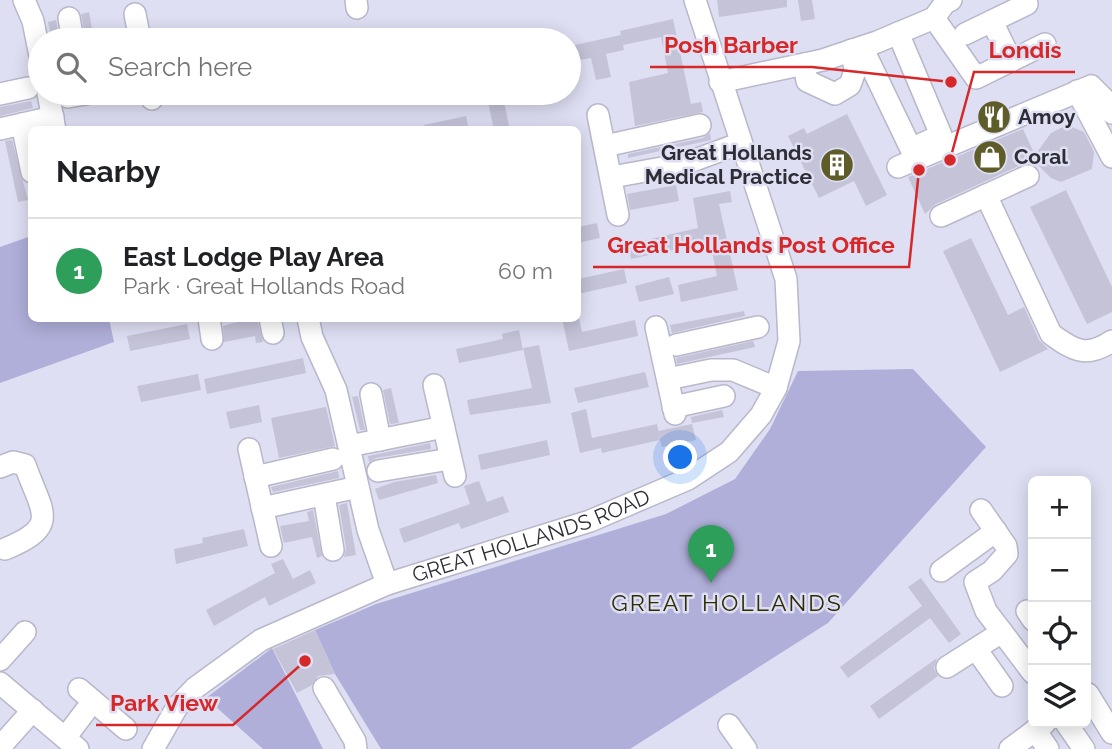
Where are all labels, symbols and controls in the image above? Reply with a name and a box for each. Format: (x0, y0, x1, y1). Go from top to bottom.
callout: Posh Barber (650, 23, 812, 67)
search box (28, 28, 581, 105)
callout: Londis (974, 28, 1075, 72)
text: Posh Barber (664, 31, 798, 58)
text: Londis (988, 36, 1062, 63)
icon: search (52, 48, 90, 86)
text: Search here (108, 52, 252, 82)
restaurant icon: Amoy (975, 98, 1013, 136)
place label: Amoy (1018, 104, 1076, 129)
shop icon: Coral (971, 138, 1009, 176)
place label: Great Hollands Medical Practice (645, 140, 812, 189)
place label: Coral (1014, 144, 1068, 169)
building icon: Great Hollands Medical Practice (818, 146, 856, 184)
text: Nearby (56, 154, 160, 189)
callout: Great Hollands Post Office (593, 223, 909, 267)
text: Great Hollands Post Office (607, 231, 895, 258)
text: East Lodge Play Area (123, 242, 384, 272)
text: 1 (73, 257, 85, 284)
text: 60 m (498, 257, 553, 284)
text: Park · Great Hollands Road (123, 272, 405, 299)
your location (663, 440, 697, 474)
map controls (1028, 476, 1091, 728)
button: + (1028, 476, 1091, 539)
street label: GREAT HOLLANDS ROAD (409, 484, 654, 587)
pin: 1 (688, 525, 734, 583)
button: − (1028, 539, 1091, 602)
district label: GREAT HOLLANDS (611, 589, 843, 616)
button: locate (1028, 602, 1091, 665)
button: layers (1028, 665, 1091, 728)
callout: Park View (96, 681, 233, 725)
text: Park View (110, 689, 219, 716)

